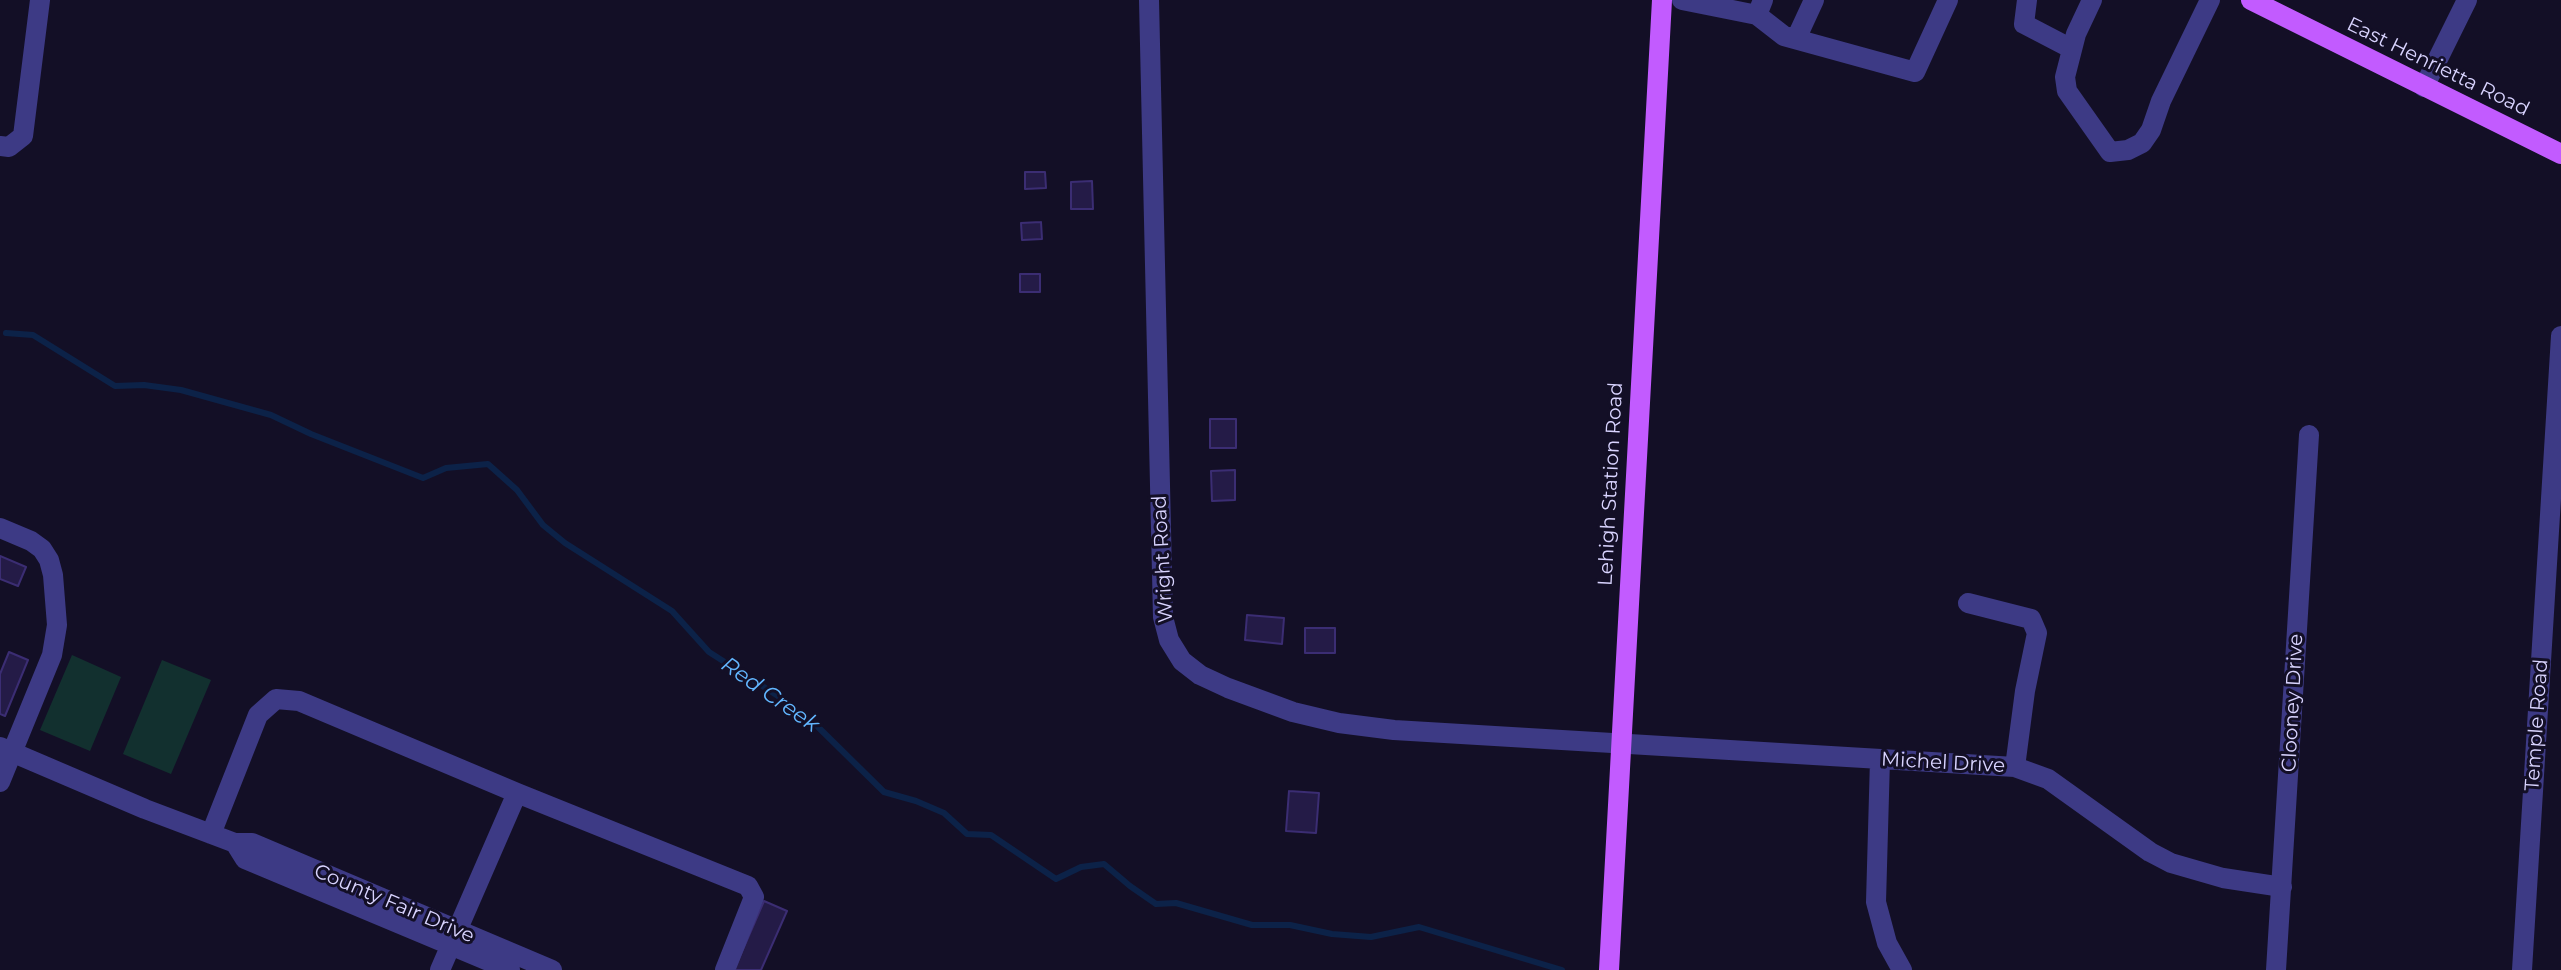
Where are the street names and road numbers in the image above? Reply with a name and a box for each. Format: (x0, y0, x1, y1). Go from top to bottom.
street label: East Henrietta Road (2343, 12, 2533, 122)
street label: Lehigh Station Road (1594, 382, 1628, 586)
street label: Wright Road (1148, 495, 1178, 623)
street label: Clooney Drive (2277, 633, 2309, 773)
street label: Temple Road (2520, 658, 2554, 792)
street label: Michel Drive (1880, 748, 2006, 778)
street label: County Fair Drive (310, 859, 478, 949)

